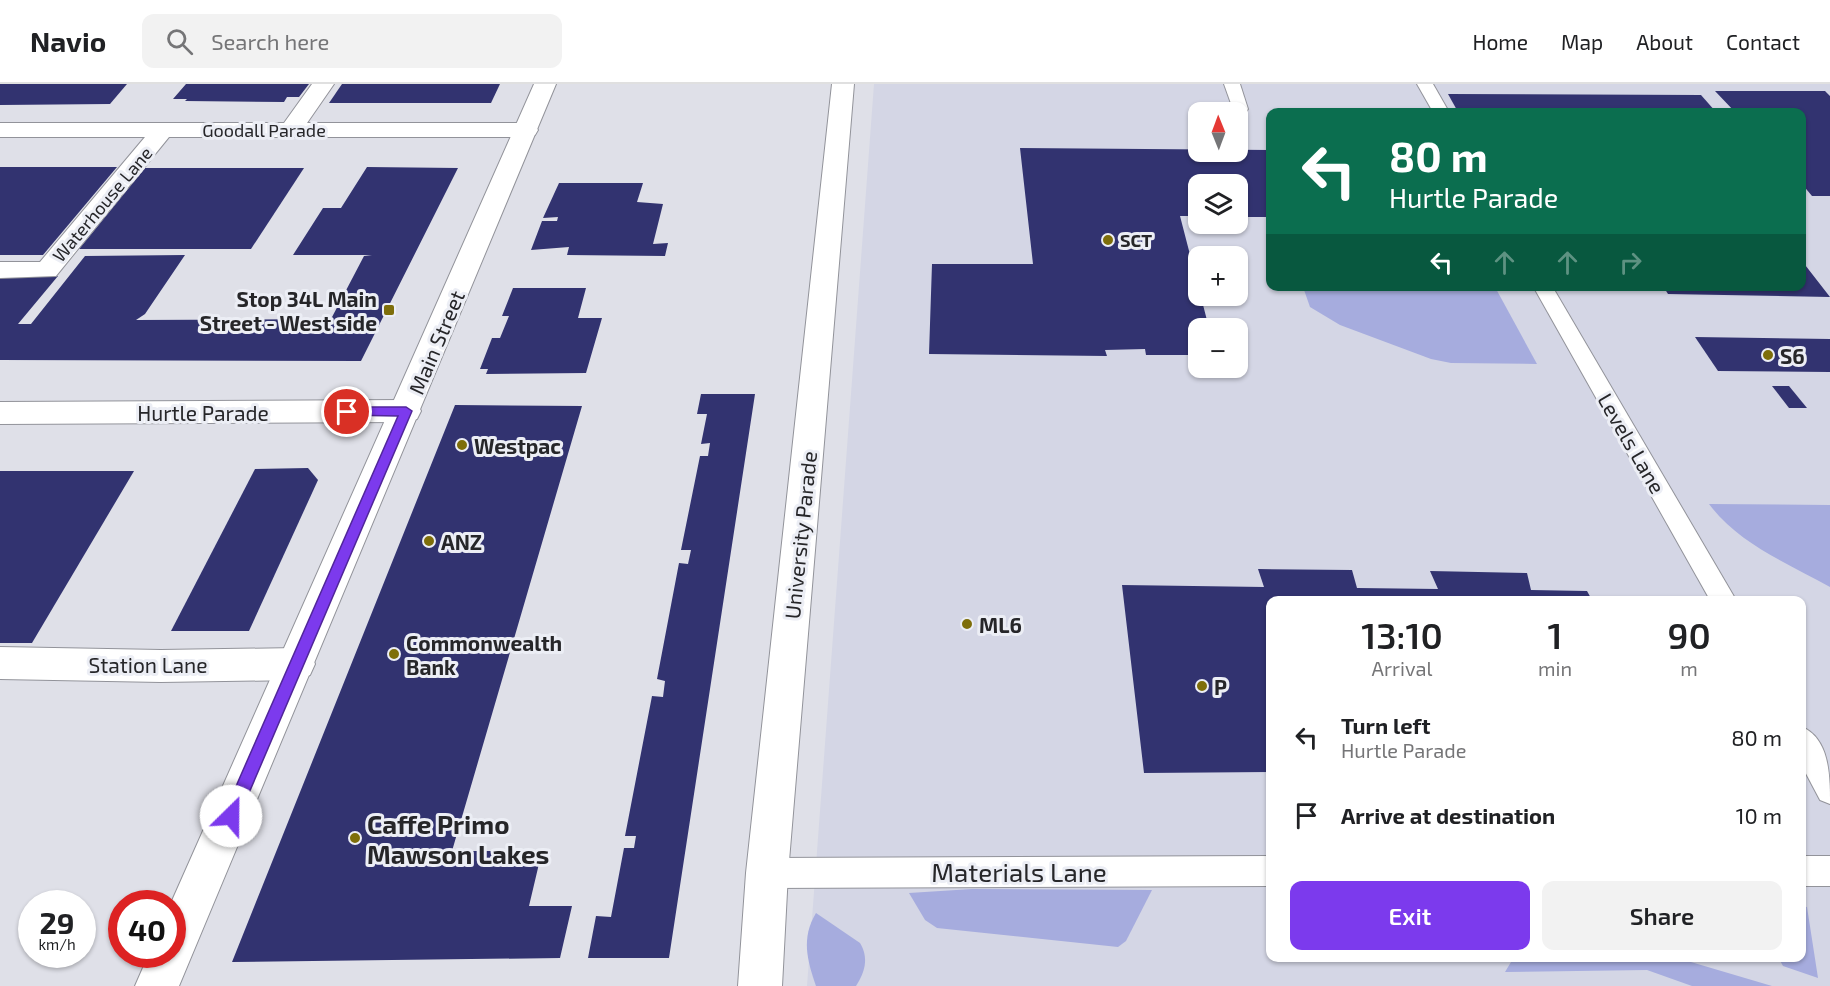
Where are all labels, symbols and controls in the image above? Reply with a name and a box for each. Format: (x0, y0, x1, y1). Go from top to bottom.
search box (142, 14, 562, 68)
text: Navio (30, 24, 106, 58)
icon: search (163, 25, 196, 58)
text: Search here (211, 28, 329, 54)
text: Home (1472, 29, 1528, 54)
text: Map (1561, 29, 1603, 54)
text: About (1636, 29, 1693, 54)
text: Contact (1726, 29, 1800, 54)
north arrow (1188, 102, 1248, 162)
map controls (1188, 102, 1248, 378)
street label: Goodall Parade (202, 119, 326, 141)
text: 80 m (1389, 130, 1488, 180)
icon: left (1290, 132, 1368, 210)
street label: Waterhouse Lane (47, 142, 157, 266)
button: layers (1188, 174, 1248, 234)
text: Hurtle Parade (1389, 181, 1558, 213)
place label: SCT (1120, 229, 1152, 251)
marker: SCT (1101, 233, 1115, 247)
button: + (1188, 246, 1248, 306)
icon: left (1425, 246, 1458, 279)
icon: ahead (1488, 246, 1521, 279)
icon: ahead (1551, 246, 1584, 279)
icon: right (1614, 246, 1647, 279)
place label: Stop 34L Main Street - West side (200, 286, 377, 335)
street label: Main Street (403, 286, 469, 398)
marker: Stop 34L Main Street - West side (382, 303, 396, 317)
button: − (1188, 318, 1248, 378)
place label: S6 (1780, 343, 1805, 368)
marker: S6 (1761, 348, 1775, 362)
pin (321, 386, 372, 437)
street label: Levels Lane (1593, 388, 1671, 498)
icon: arrive (330, 395, 363, 428)
street label: Hurtle Parade (137, 400, 269, 425)
place label: Westpac (474, 433, 561, 458)
marker: Westpac (455, 438, 469, 452)
street label: University Parade (779, 450, 821, 620)
place label: ANZ (441, 529, 482, 554)
marker: ANZ (422, 534, 436, 548)
place label: ML6 (979, 612, 1022, 637)
text: 13:10 (1361, 613, 1443, 656)
text: 1 (1548, 613, 1563, 656)
text: 90 (1667, 613, 1711, 656)
marker: ML6 (960, 617, 974, 631)
place label: Commonwealth Bank (406, 630, 562, 679)
marker: Commonwealth Bank (387, 647, 401, 661)
street label: Station Lane (88, 652, 208, 677)
text: Arrival (1372, 656, 1432, 680)
text: min (1538, 656, 1572, 680)
text: m (1680, 656, 1698, 680)
place label: P (1214, 674, 1227, 699)
marker: P (1195, 679, 1209, 693)
text: Turn left (1341, 712, 1430, 738)
icon: left (1290, 721, 1323, 754)
text: 80 m (1731, 724, 1782, 750)
text: Hurtle Parade (1341, 738, 1466, 762)
position arrow (199, 784, 263, 848)
icon: arrive (1290, 799, 1323, 832)
text: Arrive at destination (1341, 802, 1555, 828)
text: 10 m (1736, 802, 1782, 828)
place label: Caffe Primo Mawson Lakes (367, 808, 549, 869)
marker: Caffe Primo Mawson Lakes (348, 831, 362, 845)
street label: Materials Lane (931, 856, 1107, 887)
button: Exit (1290, 881, 1530, 950)
button: Share (1542, 881, 1782, 950)
speed limit sign: 40 (108, 890, 186, 968)
text: 29 (39, 904, 75, 940)
text: km/h (38, 935, 76, 953)

